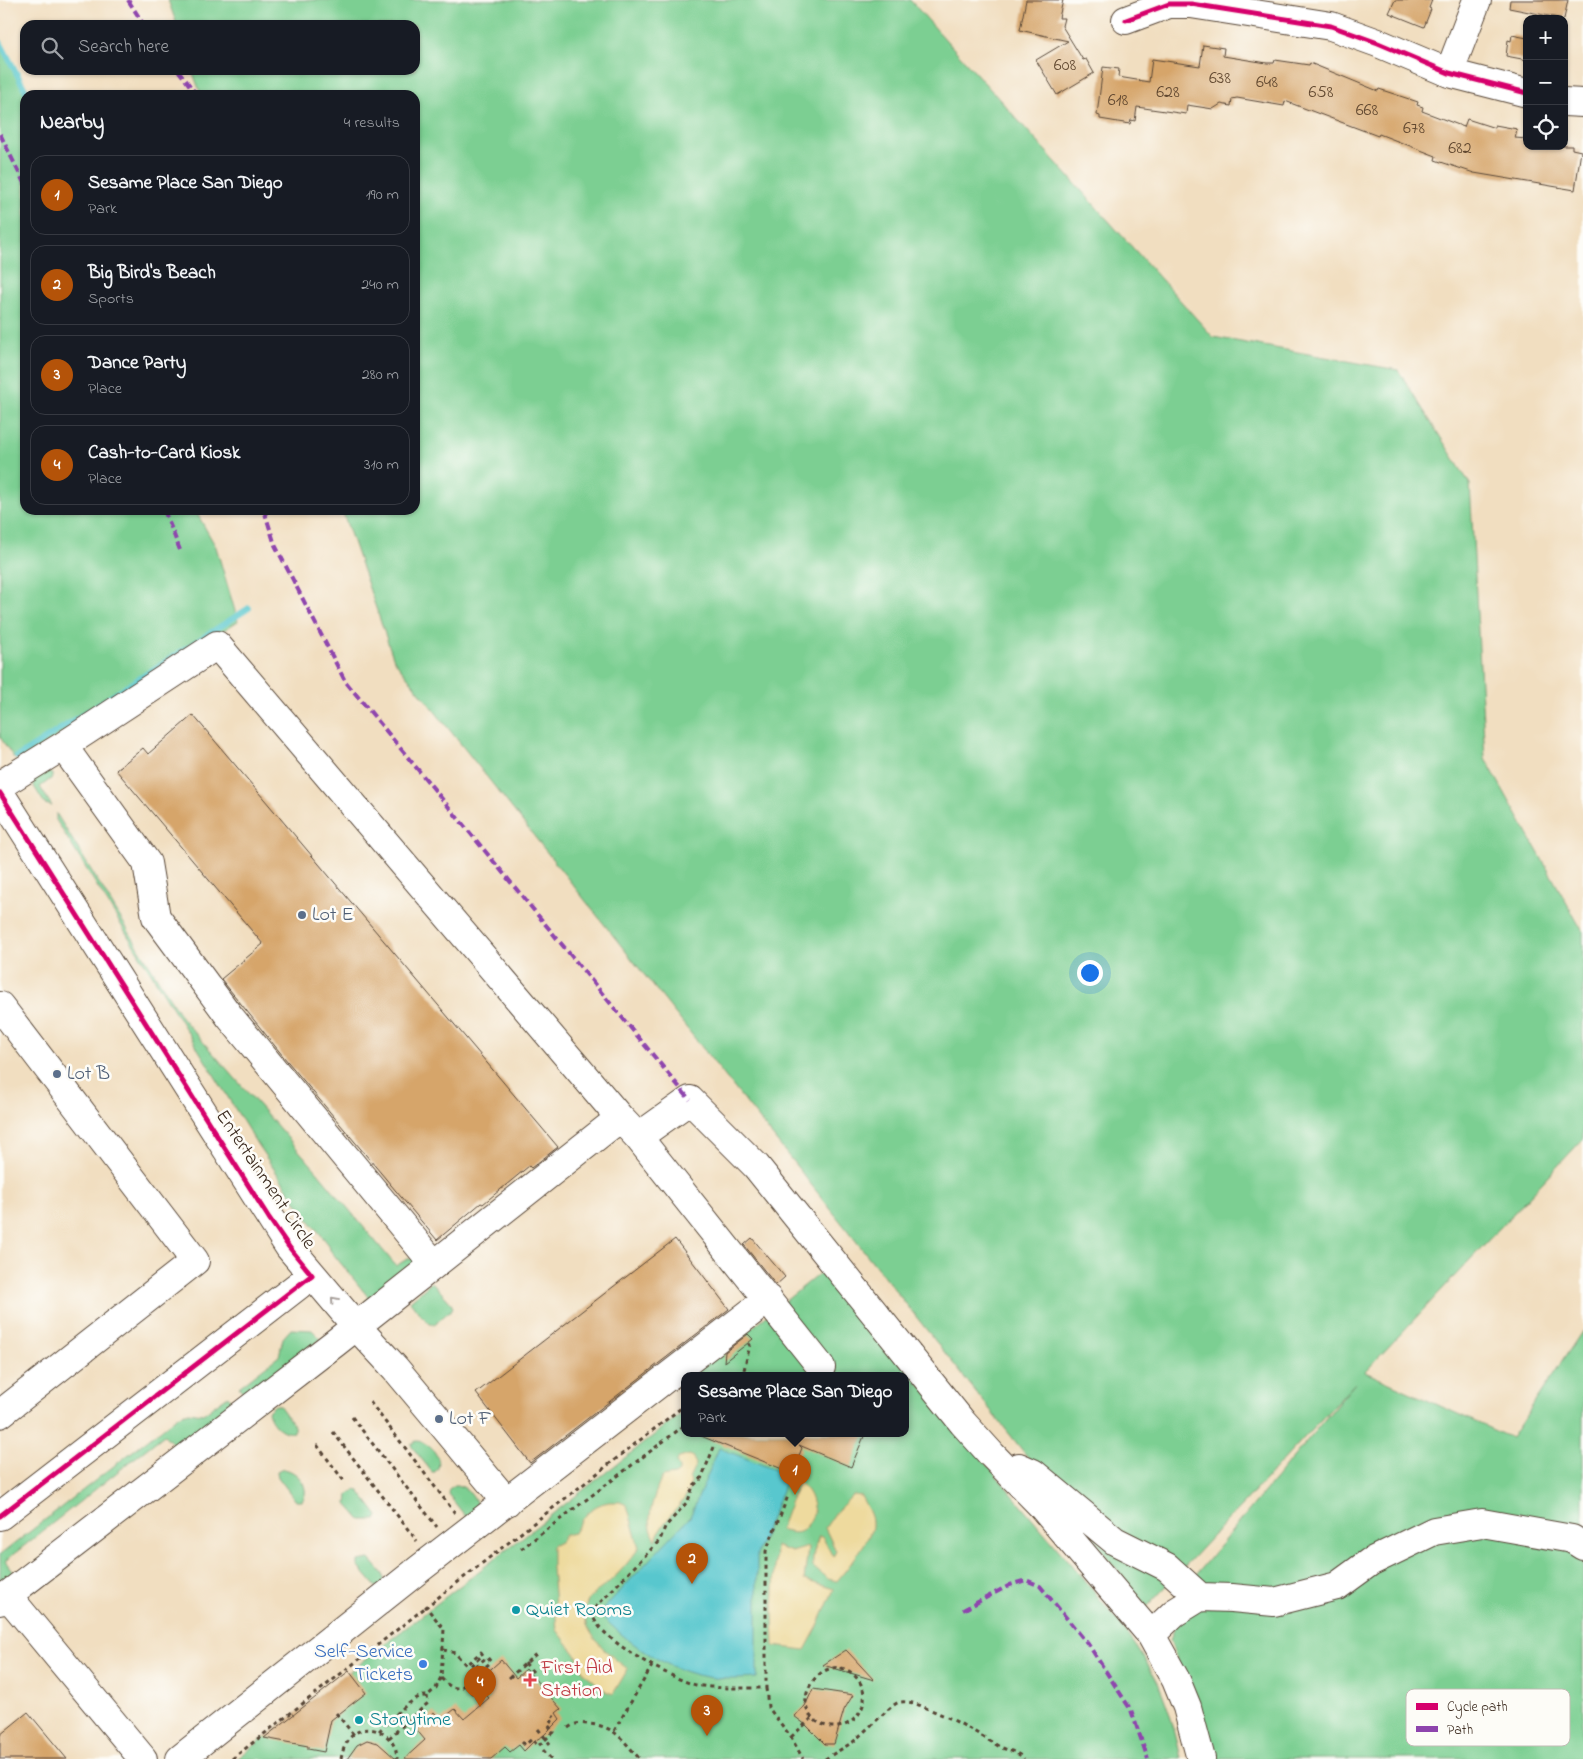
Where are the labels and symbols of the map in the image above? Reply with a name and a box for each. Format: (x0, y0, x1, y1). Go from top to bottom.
house number: 608 (1054, 53, 1076, 79)
house number: 638 (1209, 66, 1231, 92)
house number: 648 (1256, 70, 1278, 96)
house number: 628 (1156, 80, 1180, 106)
house number: 658 (1309, 80, 1334, 106)
house number: 618 (1108, 88, 1128, 114)
house number: 668 (1356, 98, 1379, 124)
house number: 678 (1403, 116, 1425, 142)
house number: 682 (1448, 136, 1472, 162)
place label: Lot E (312, 901, 354, 930)
marker: Lot E (296, 909, 308, 921)
your location (1077, 960, 1103, 986)
place label: Lot B (67, 1060, 110, 1089)
marker: Lot B (51, 1068, 63, 1080)
street label: Entertainment Circle (207, 1104, 323, 1256)
one-way arrow (330, 1297, 339, 1306)
place label: Lot F (449, 1405, 492, 1434)
marker: Lot F (433, 1413, 445, 1425)
pin: 1 (779, 1454, 811, 1495)
pin: 2 (676, 1543, 708, 1584)
place label: Quiet Rooms (526, 1596, 632, 1625)
marker: Quiet Rooms (510, 1604, 522, 1616)
place label: Self-Service Tickets (314, 1638, 413, 1690)
place label: First Aid Station (540, 1654, 613, 1706)
marker: Self-Service Tickets (417, 1658, 429, 1670)
pin: 4 (464, 1666, 496, 1707)
marker: First Aid Station (523, 1673, 537, 1687)
legend (1406, 1689, 1570, 1746)
pin: 3 (691, 1695, 723, 1736)
text: Cycle path (1447, 1697, 1508, 1719)
place label: Storytime (369, 1706, 451, 1735)
marker: Storytime (353, 1714, 365, 1726)
text: Path (1447, 1720, 1473, 1741)

